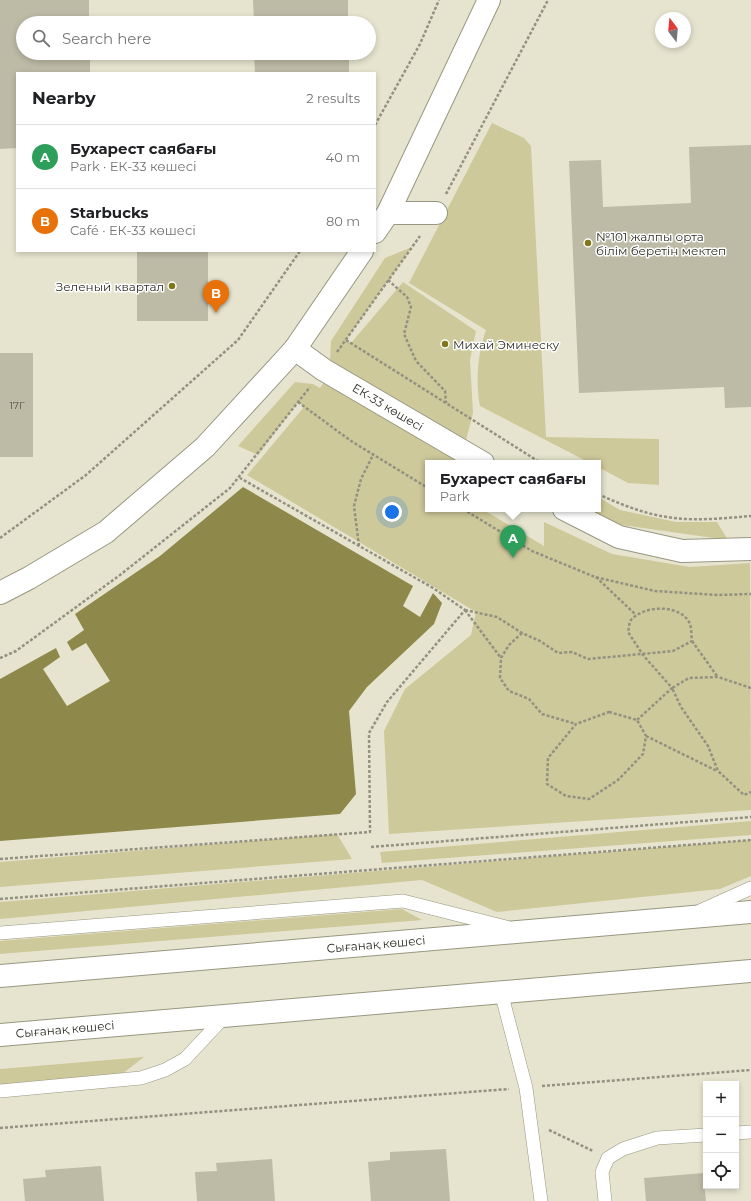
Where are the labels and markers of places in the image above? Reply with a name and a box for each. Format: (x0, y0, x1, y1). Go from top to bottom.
place label: №101 жалпы орта білім беретін мектеп (596, 229, 726, 258)
marker: №101 жалпы орта білім беретін мектеп (583, 238, 593, 248)
place label: Зеленый квартал (56, 279, 164, 294)
pin: B (203, 280, 229, 313)
marker: Зеленый квартал (167, 281, 177, 291)
place label: Михай Эминеску (453, 337, 560, 352)
marker: Михай Эминеску (440, 339, 450, 349)
pin: A (500, 525, 526, 558)

